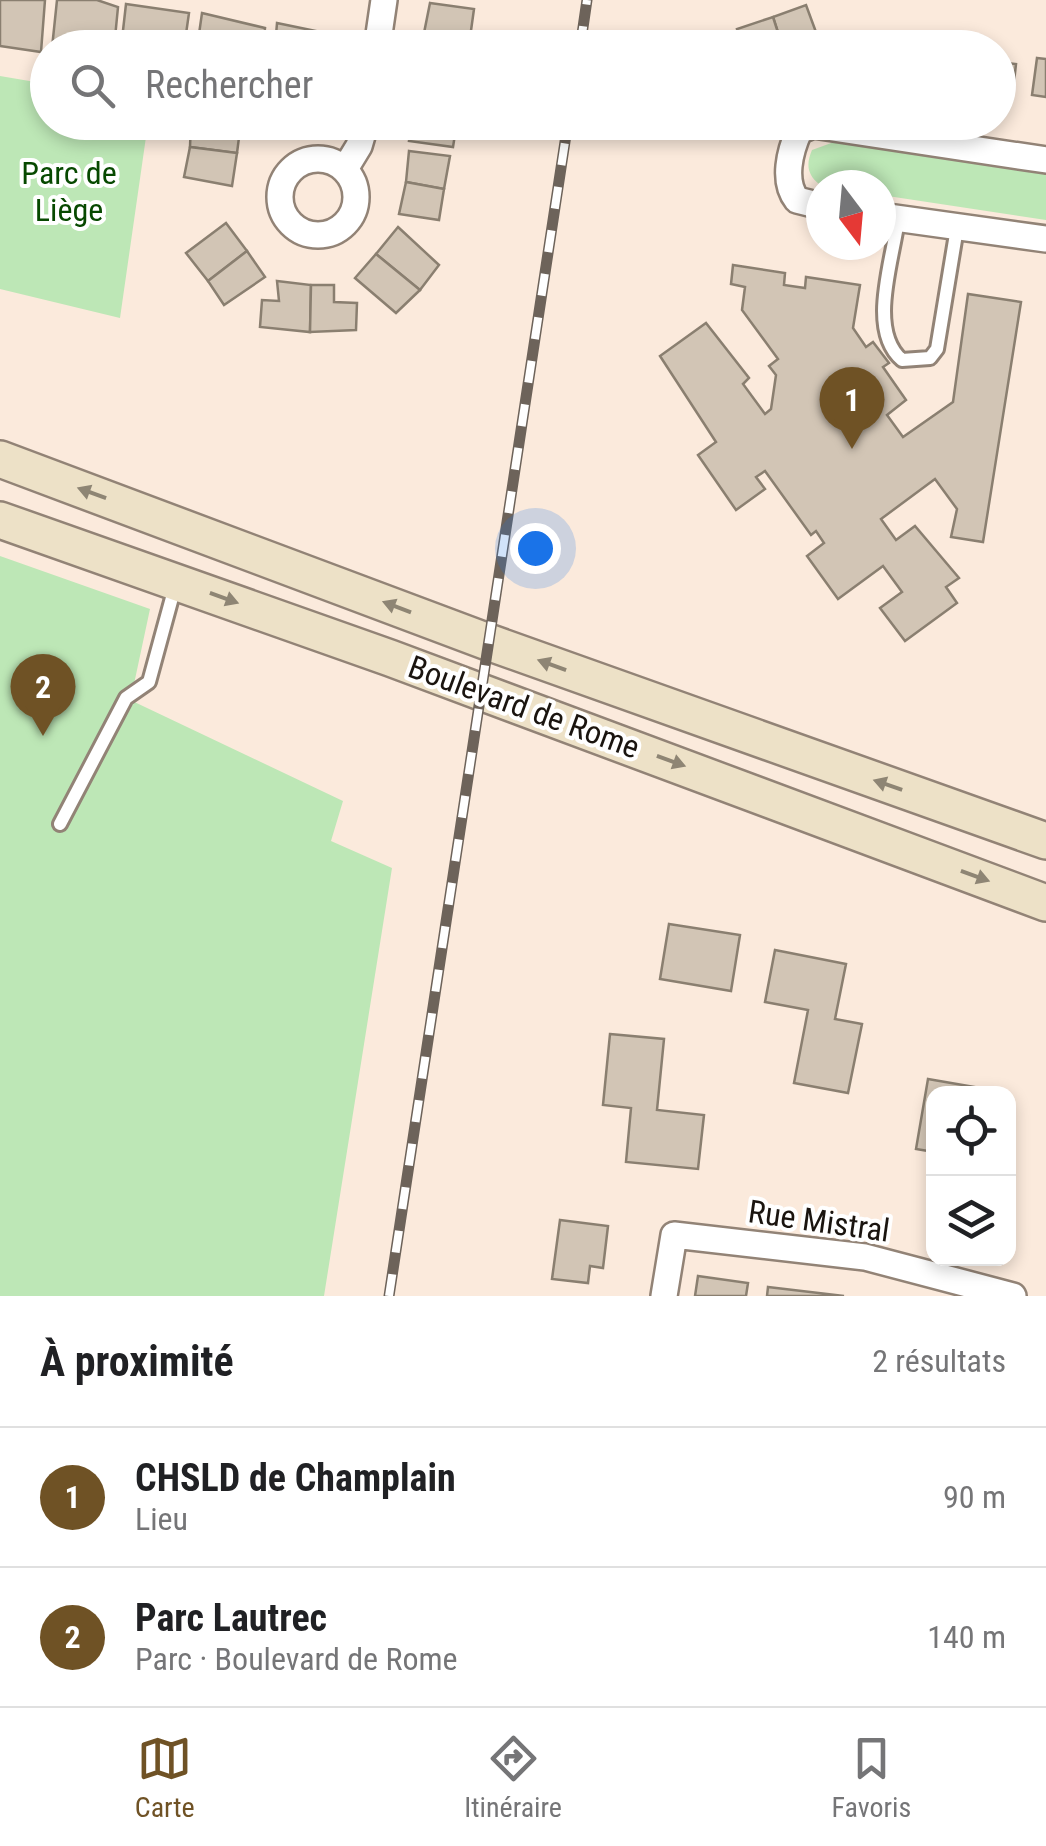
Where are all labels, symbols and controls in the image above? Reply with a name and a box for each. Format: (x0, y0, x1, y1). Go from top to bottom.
search box (30, 30, 1016, 140)
icon: search (65, 58, 120, 113)
text: Rechercher (145, 63, 313, 107)
park label: Parc de Liège (21, 154, 117, 229)
north arrow (806, 170, 896, 260)
pin: 1 (820, 366, 884, 449)
one-way arrow (77, 485, 107, 500)
your location (510, 523, 561, 574)
one-way arrow (210, 591, 240, 606)
one-way arrow (381, 599, 411, 615)
street label: Boulevard de Rome (403, 648, 645, 766)
pin: 2 (10, 654, 76, 736)
one-way arrow (537, 657, 567, 672)
one-way arrow (656, 754, 686, 769)
one-way arrow (873, 777, 903, 792)
one-way arrow (960, 869, 990, 884)
map controls (926, 1086, 1016, 1266)
button: locate (926, 1086, 1016, 1176)
button: layers (926, 1176, 1016, 1266)
street label: Rue Mistral (746, 1192, 892, 1250)
text: À proximité (40, 1337, 233, 1386)
text: 2 résultats (872, 1342, 1006, 1380)
text: CHSLD de Champlain (135, 1456, 456, 1500)
text: 1 (64, 1478, 81, 1516)
text: 90 m (943, 1478, 1006, 1516)
text: Lieu (135, 1500, 188, 1538)
text: Parc Lautrec (135, 1596, 327, 1640)
text: 2 (64, 1618, 81, 1656)
text: 140 m (927, 1618, 1006, 1656)
text: Parc · Boulevard de Rome (135, 1640, 458, 1678)
tab: Carte (135, 1731, 195, 1824)
tab: Itinéraire (464, 1731, 562, 1824)
tab: Favoris (831, 1731, 911, 1824)

